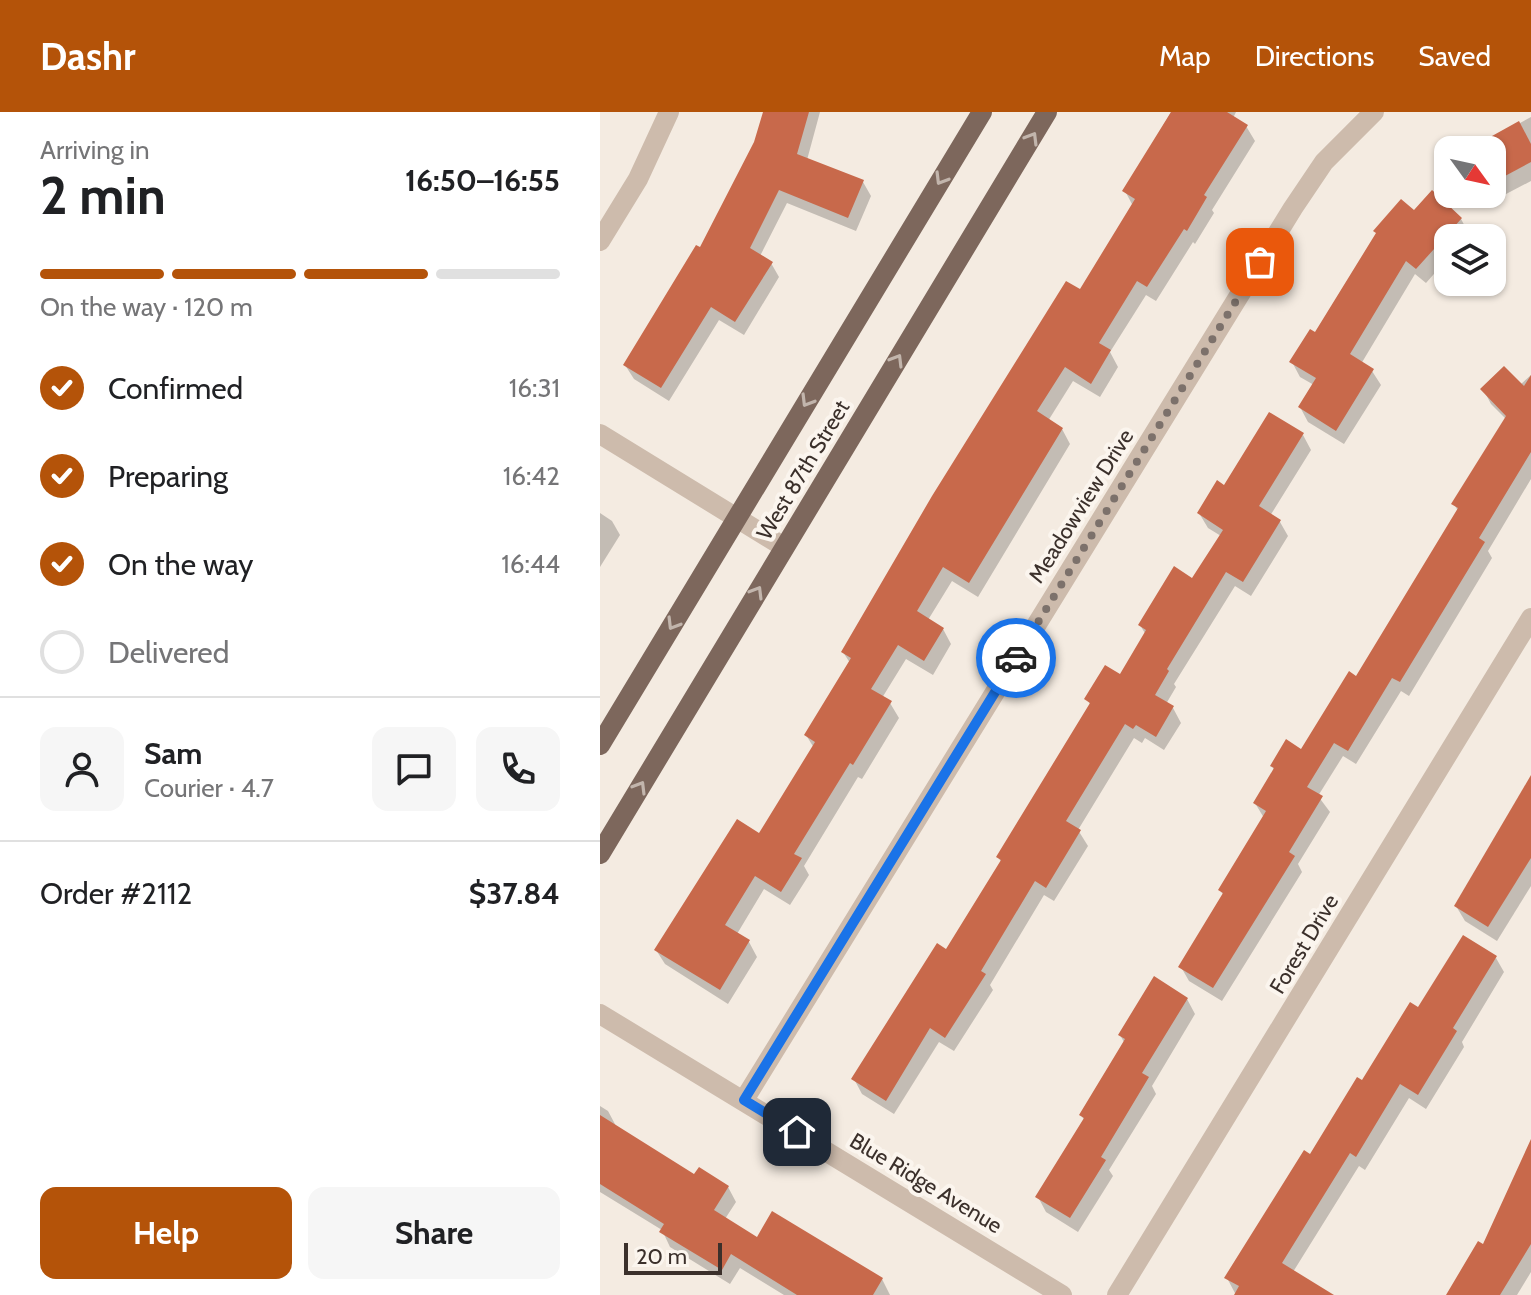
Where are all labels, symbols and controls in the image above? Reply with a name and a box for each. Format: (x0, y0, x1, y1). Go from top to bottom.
text: Dashr (40, 33, 136, 80)
text: Map (1159, 39, 1211, 73)
text: Directions (1255, 39, 1374, 73)
text: Saved (1418, 39, 1491, 73)
one-way arrow (1022, 132, 1038, 147)
text: Arriving in (40, 134, 150, 166)
north arrow (1434, 136, 1506, 208)
map controls (1434, 136, 1506, 296)
text: 16:50–16:55 (405, 162, 560, 199)
text: 2 min (40, 164, 166, 227)
one-way arrow (936, 170, 951, 185)
button: layers (1434, 224, 1506, 296)
pin (1226, 228, 1294, 296)
icon: bag (1238, 240, 1282, 284)
text: On the way · 120 m (40, 291, 253, 323)
one-way arrow (887, 354, 903, 369)
icon: check (40, 366, 84, 410)
text: Confirmed (108, 370, 243, 407)
text: 16:31 (509, 372, 560, 404)
one-way arrow (801, 392, 817, 407)
street label: West 87th Street (751, 395, 856, 545)
street label: Meadowview Drive (1023, 424, 1139, 588)
icon: check (40, 454, 84, 498)
text: Preparing (108, 458, 228, 495)
text: 16:42 (503, 460, 560, 492)
icon: check (40, 542, 84, 586)
text: On the way (108, 546, 253, 583)
text: 16:44 (501, 548, 560, 580)
one-way arrow (747, 586, 763, 601)
one-way arrow (667, 615, 682, 630)
courier (976, 618, 1056, 698)
text: Delivered (108, 634, 229, 671)
icon: car (994, 636, 1038, 680)
button: person (40, 727, 124, 811)
button: chat (372, 727, 456, 811)
button: phone (476, 727, 560, 811)
text: Sam (144, 735, 202, 772)
text: Courier · 4.7 (144, 772, 274, 804)
one-way arrow (630, 781, 646, 796)
text: Order #2112 (40, 875, 192, 912)
text: $37.84 (469, 875, 560, 912)
street label: Forest Drive (1264, 889, 1344, 999)
pin (763, 1098, 831, 1166)
icon: home (775, 1110, 819, 1154)
street label: Blue Ridge Avenue (845, 1127, 1007, 1239)
button: Help (40, 1187, 292, 1279)
button: Share (308, 1187, 560, 1279)
scale bar (624, 1239, 722, 1275)
text: 20 m (636, 1243, 687, 1270)

